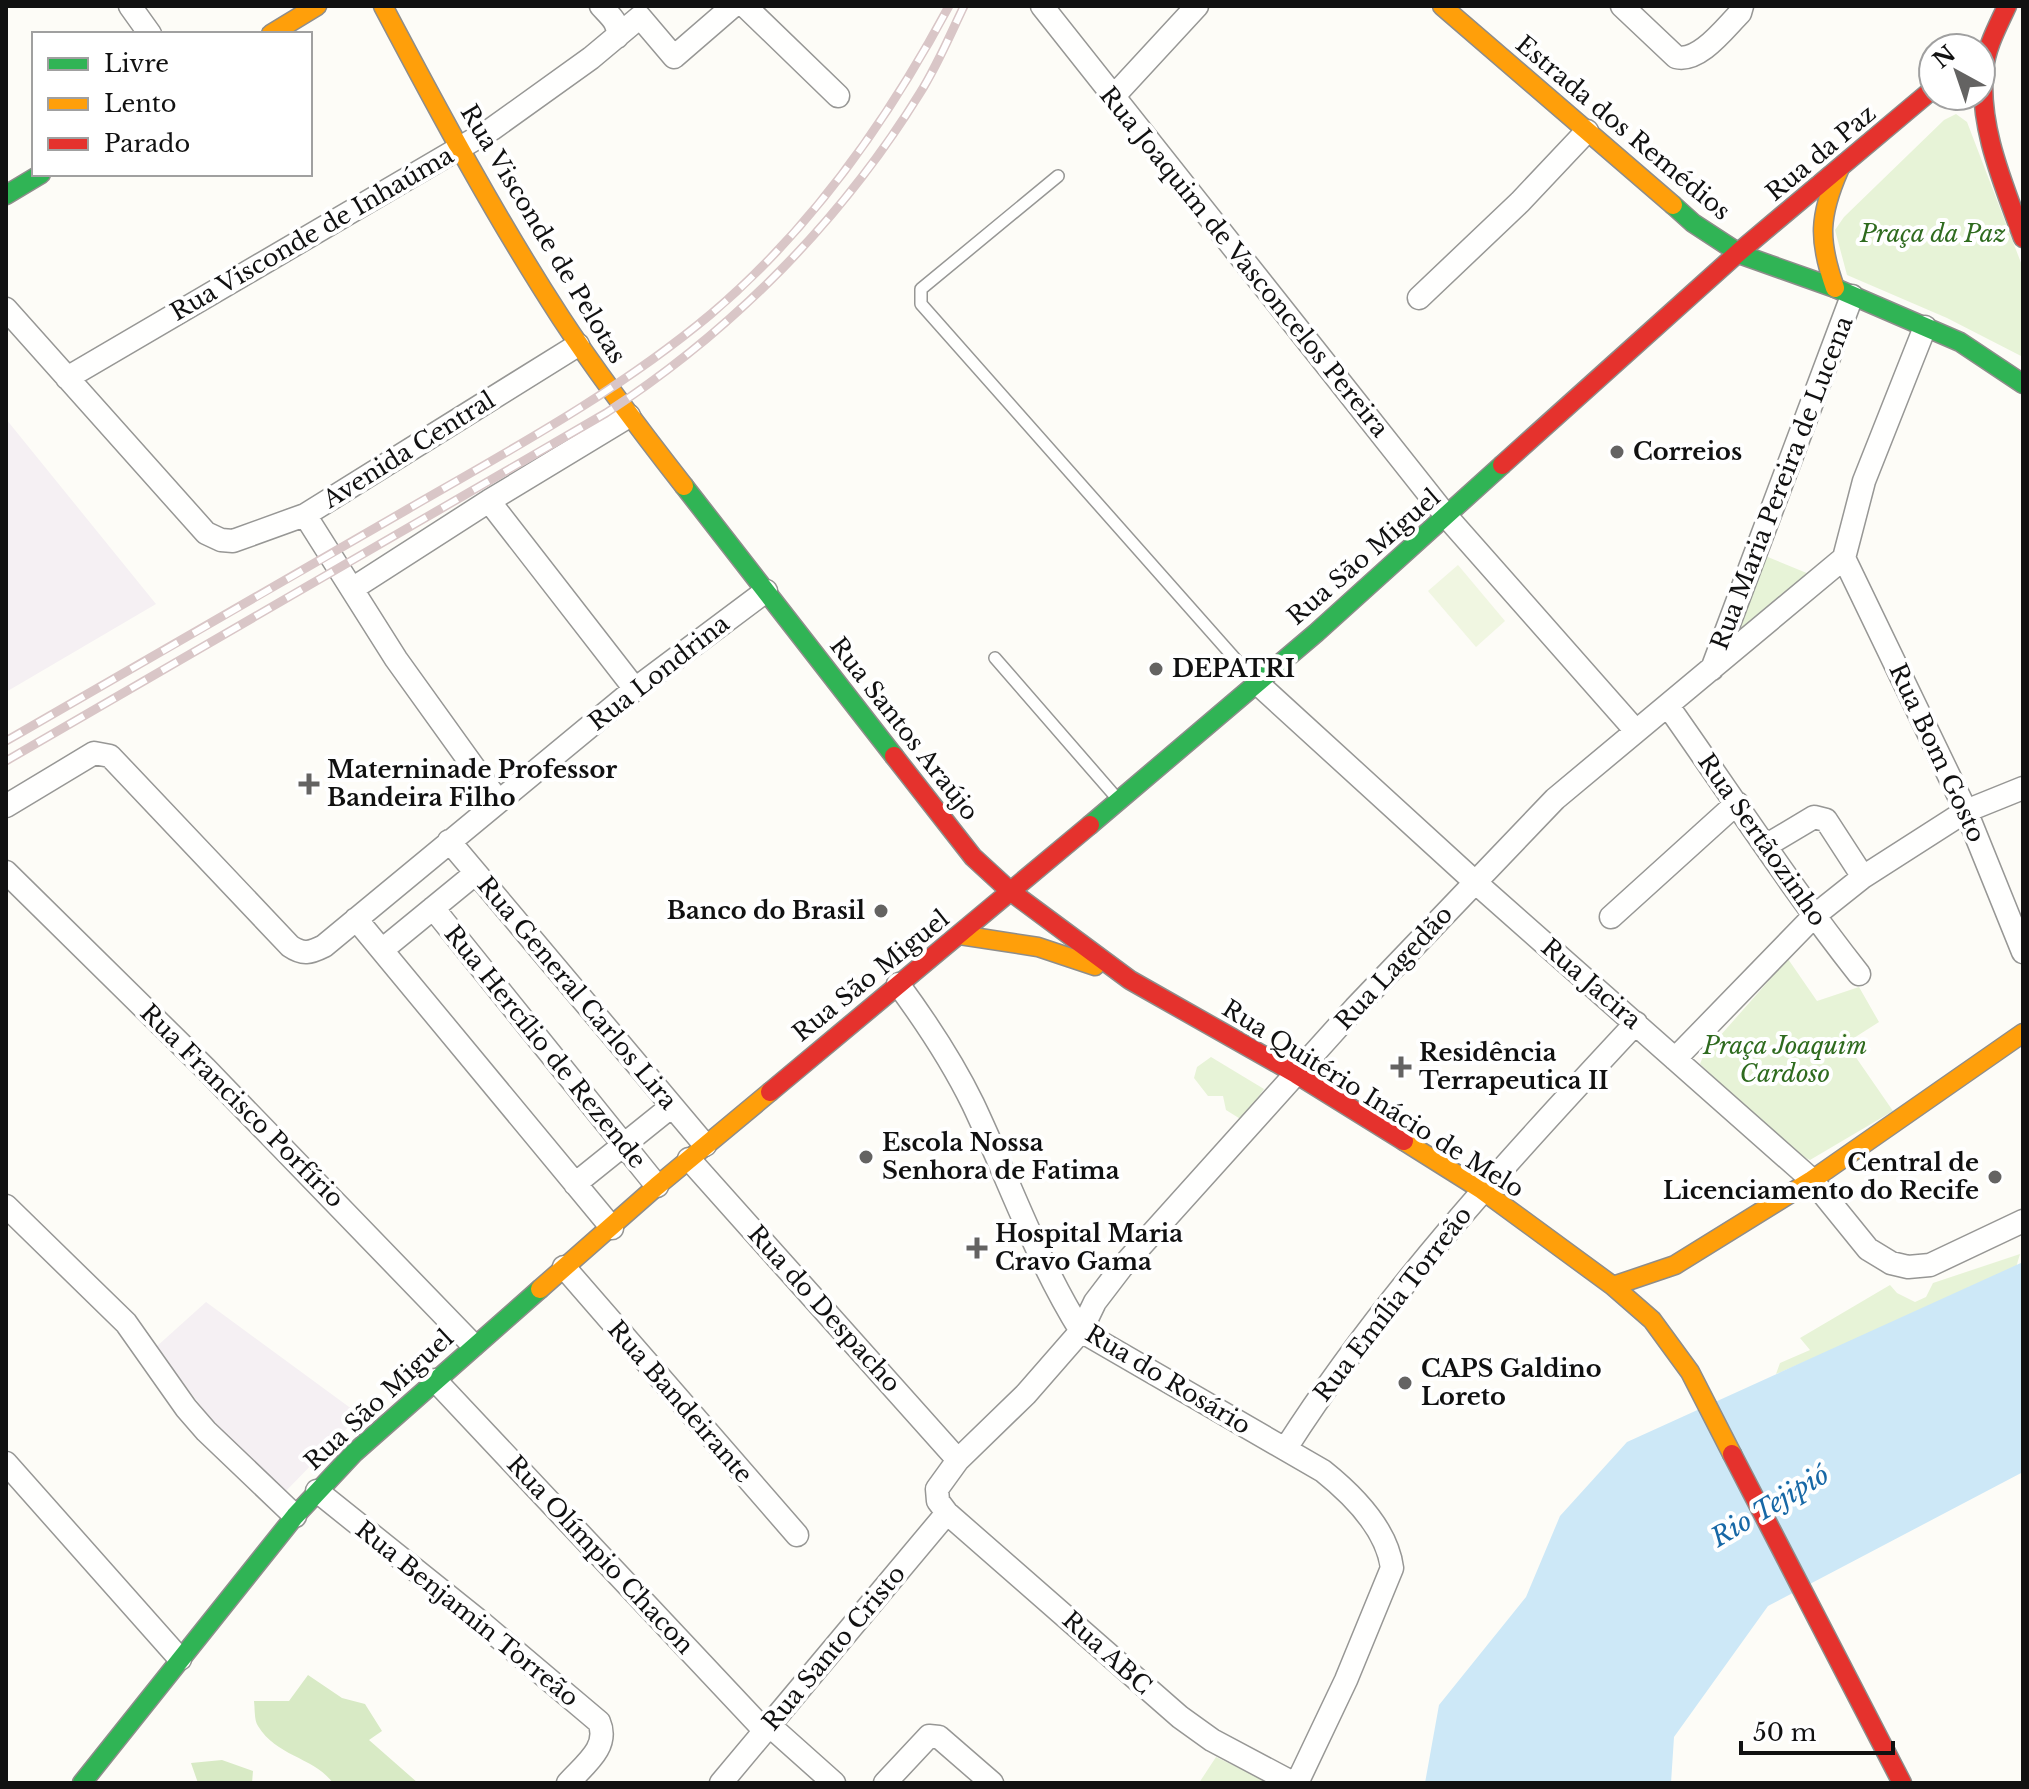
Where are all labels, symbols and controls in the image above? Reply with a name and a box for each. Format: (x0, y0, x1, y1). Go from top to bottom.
street label: Estrada dos Remédios (1510, 29, 1736, 226)
legend (32, 32, 312, 176)
north arrow (1917, 32, 1997, 112)
text: N (1928, 40, 1961, 74)
text: Livre (104, 49, 169, 78)
street label: Rua Joaquim de Vasconcelos Pereira (1094, 81, 1395, 443)
text: Lento (104, 89, 177, 118)
street label: Rua da Paz (1760, 98, 1881, 207)
street label: Rua Visconde de Pelotas (455, 99, 632, 368)
text: Parado (104, 129, 190, 158)
street label: Rua Visconde de Inhaúma (165, 140, 459, 327)
park label: Praça da Paz (1859, 219, 2006, 248)
street label: Rua Maria Pereira de Lucena (1704, 311, 1859, 654)
street label: Avenida Central (317, 385, 500, 515)
place label: Correios (1633, 437, 1742, 466)
marker: Correios (1608, 443, 1626, 461)
street label: Rua São Miguel (1281, 482, 1446, 631)
street label: Rua Londrina (583, 608, 735, 736)
street label: Rua Santos Araújo (824, 631, 985, 826)
place label: DEPATRI (1172, 654, 1295, 683)
street label: Rua Bom Gosto (1883, 659, 1992, 847)
marker: DEPATRI (1147, 660, 1165, 678)
street label: Rua Sertãozinho (1692, 748, 1833, 932)
place label: Materninade Professor Bandeira Filho (327, 755, 617, 812)
marker: Materninade Professor Bandeira Filho (298, 773, 320, 795)
street label: Rua General Carlos Lira (471, 870, 684, 1115)
place label: Banco do Brasil (667, 896, 865, 925)
street label: Rua Lagedão (1329, 900, 1458, 1036)
marker: Banco do Brasil (872, 902, 890, 920)
street label: Rua São Miguel (787, 904, 955, 1047)
street label: Rua Hercílio de Rezende (438, 919, 652, 1174)
street label: Rua Jacira (1536, 932, 1648, 1035)
street label: Rua Quitério Inácio de Melo (1217, 994, 1529, 1204)
street label: Rua Francisco Porfírio (135, 998, 350, 1213)
park label: Praça Joaquim Cardoso (1702, 1031, 1867, 1088)
place label: Residência Terrapeutica II (1419, 1038, 1609, 1095)
marker: Residência Terrapeutica II (1390, 1056, 1412, 1078)
place label: Escola Nossa Senhora de Fatima (882, 1128, 1120, 1185)
marker: Escola Nossa Senhora de Fatima (857, 1148, 875, 1166)
place label: Central de Licenciamento do Recife (1663, 1148, 1979, 1205)
marker: Central de Licenciamento do Recife (1986, 1168, 2004, 1186)
street label: Rua Emília Torreão (1308, 1201, 1478, 1407)
street label: Rua do Despacho (742, 1219, 907, 1398)
place label: Hospital Maria Cravo Gama (995, 1219, 1183, 1276)
marker: Hospital Maria Cravo Gama (966, 1237, 988, 1259)
street label: Rua Bandeirante (602, 1315, 759, 1489)
street label: Rua do Rosário (1080, 1319, 1256, 1440)
street label: Rua São Miguel (298, 1323, 459, 1476)
place label: CAPS Galdino Loreto (1421, 1354, 1602, 1411)
marker: CAPS Galdino Loreto (1396, 1374, 1414, 1392)
street label: Rua Olímpio Chacon (501, 1450, 700, 1660)
water label: Rio Tejipió (1704, 1458, 1835, 1554)
street label: Rua Benjamin Torreão (350, 1515, 585, 1713)
street label: Rua Santo Cristo (756, 1559, 911, 1736)
street label: Rua ABC (1057, 1605, 1158, 1700)
scale bar (1741, 1705, 1893, 1755)
text: 50 m (1753, 1718, 1817, 1747)

